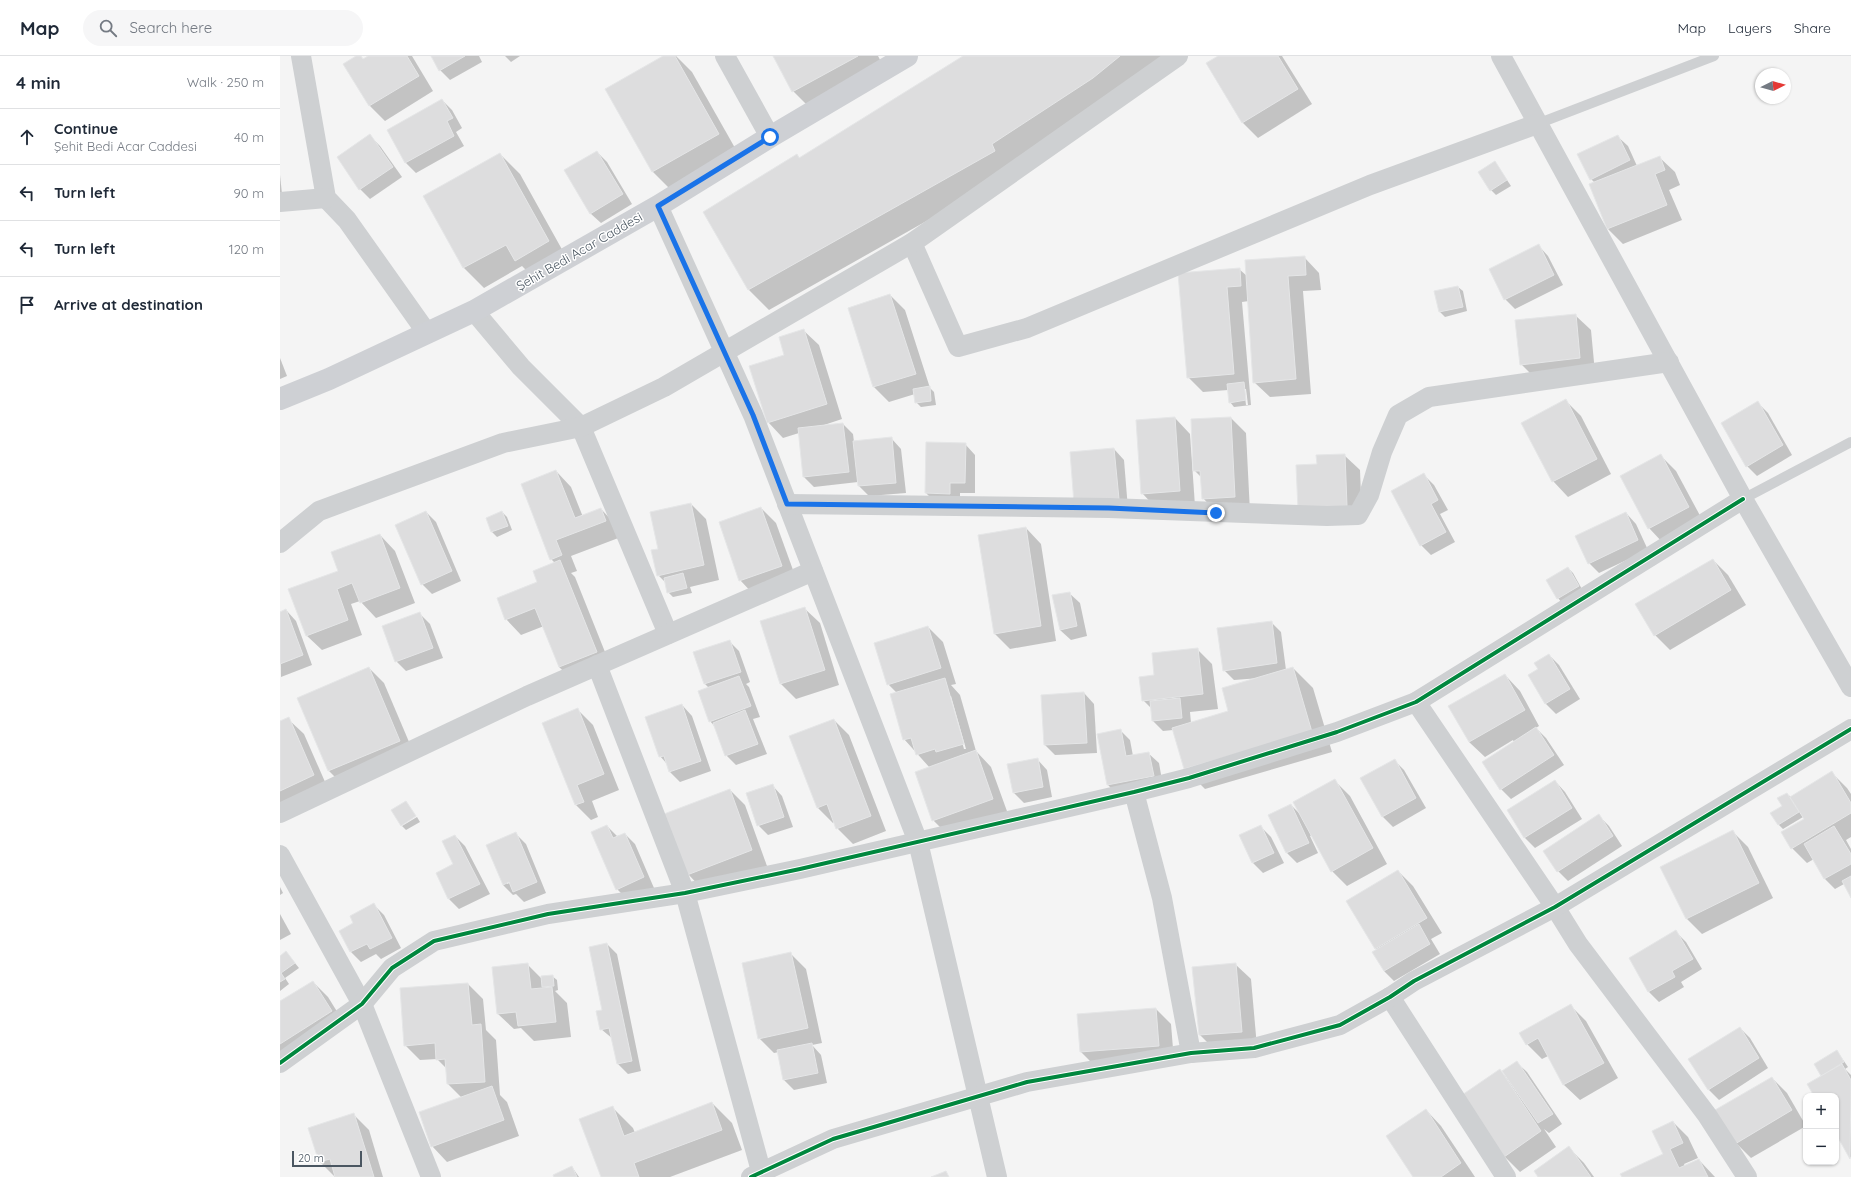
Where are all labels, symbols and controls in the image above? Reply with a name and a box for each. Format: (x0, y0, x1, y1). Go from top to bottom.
search box (83, 10, 363, 46)
text: Map (20, 16, 59, 40)
icon: search (97, 17, 119, 39)
text: Search here (129, 18, 212, 37)
text: Map (1677, 19, 1706, 37)
text: Layers (1728, 19, 1772, 37)
text: Share (1794, 19, 1831, 37)
north arrow (1755, 68, 1791, 104)
text: 4 min (16, 72, 61, 93)
text: Walk · 250 m (187, 74, 264, 90)
text: Continue (54, 119, 118, 138)
icon: ahead (16, 126, 38, 148)
route start (761, 128, 779, 146)
text: 40 m (234, 129, 264, 145)
text: Şehit Bedi Acar Caddesi (54, 138, 197, 154)
icon: left (16, 182, 38, 204)
text: Turn left (54, 183, 116, 202)
text: 90 m (234, 185, 264, 201)
street label: Şehit Bedi Acar Caddesi (513, 208, 645, 294)
icon: left (16, 238, 38, 260)
text: Turn left (54, 239, 116, 258)
text: 120 m (229, 241, 264, 257)
icon: arrive (16, 294, 38, 316)
text: Arrive at destination (54, 295, 203, 314)
route end (1207, 504, 1225, 522)
map controls (1803, 1093, 1839, 1165)
button: + (1803, 1093, 1839, 1129)
button: − (1803, 1129, 1839, 1165)
scale bar (292, 1149, 362, 1168)
text: 20 m (298, 1151, 324, 1165)

